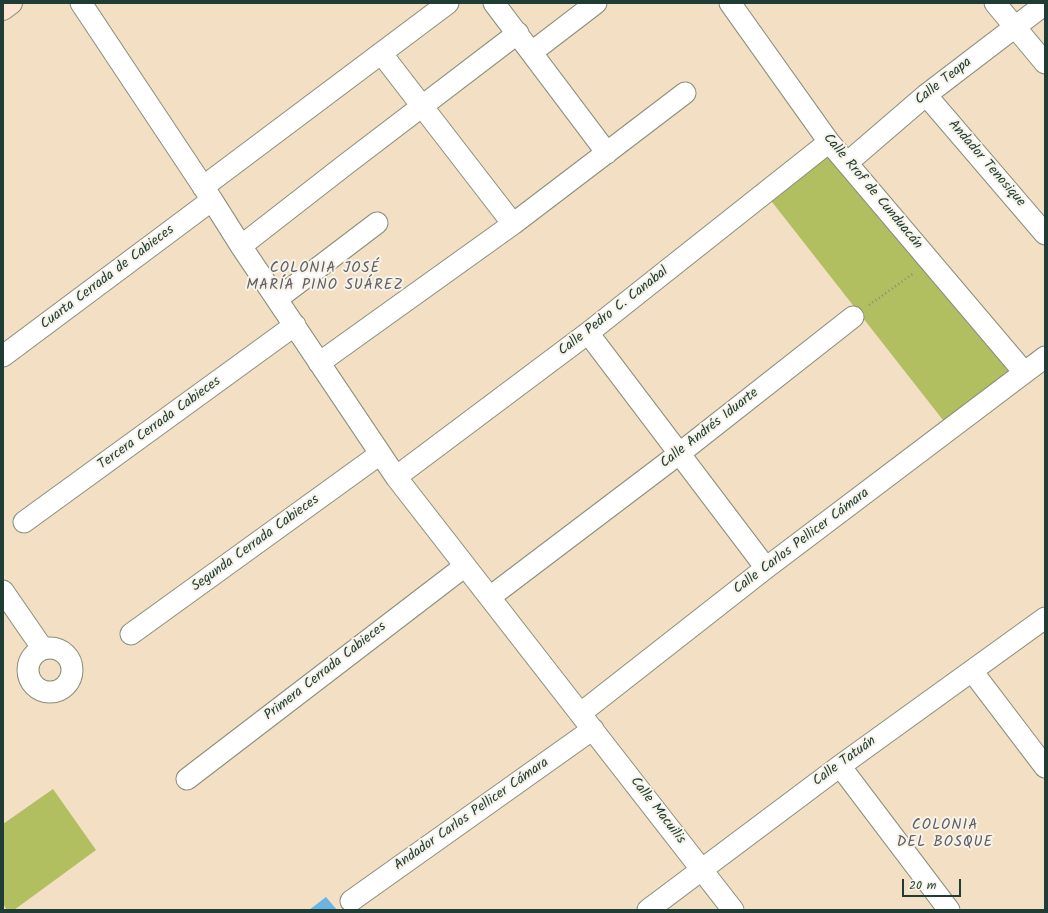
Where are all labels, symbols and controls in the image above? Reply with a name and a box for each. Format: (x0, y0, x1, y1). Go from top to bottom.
street label: Calle Teapa (912, 55, 976, 109)
street label: Andador Tenosique (944, 117, 1028, 211)
street label: Calle Rrof de Cunduacán (819, 131, 925, 253)
street label: Cuarta Cerrada de Cabieces (38, 222, 178, 334)
district label: COLONIA JOSÉ MARÍA PINO SUÁREZ (246, 260, 404, 295)
street label: Calle Pedro C. Canabal (556, 264, 672, 360)
street label: Tercera Cerrada Cabieces (95, 374, 225, 474)
street label: Calle Andrés Iduarte (658, 385, 762, 473)
street label: Calle Carlos Pellicer Cámara (731, 486, 873, 598)
street label: Segunda Cerrada Cabieces (189, 492, 323, 596)
street label: Primera Cerrada Cabieces (262, 619, 390, 725)
street label: Calle Tatuán (810, 733, 880, 791)
street label: Andador Carlos Pellicer Cámara (391, 755, 553, 875)
street label: Calle Macuilis (626, 774, 688, 848)
district label: COLONIA DEL BOSQUE (897, 817, 993, 852)
scale bar (904, 871, 963, 897)
text: 20 m (909, 876, 936, 895)

